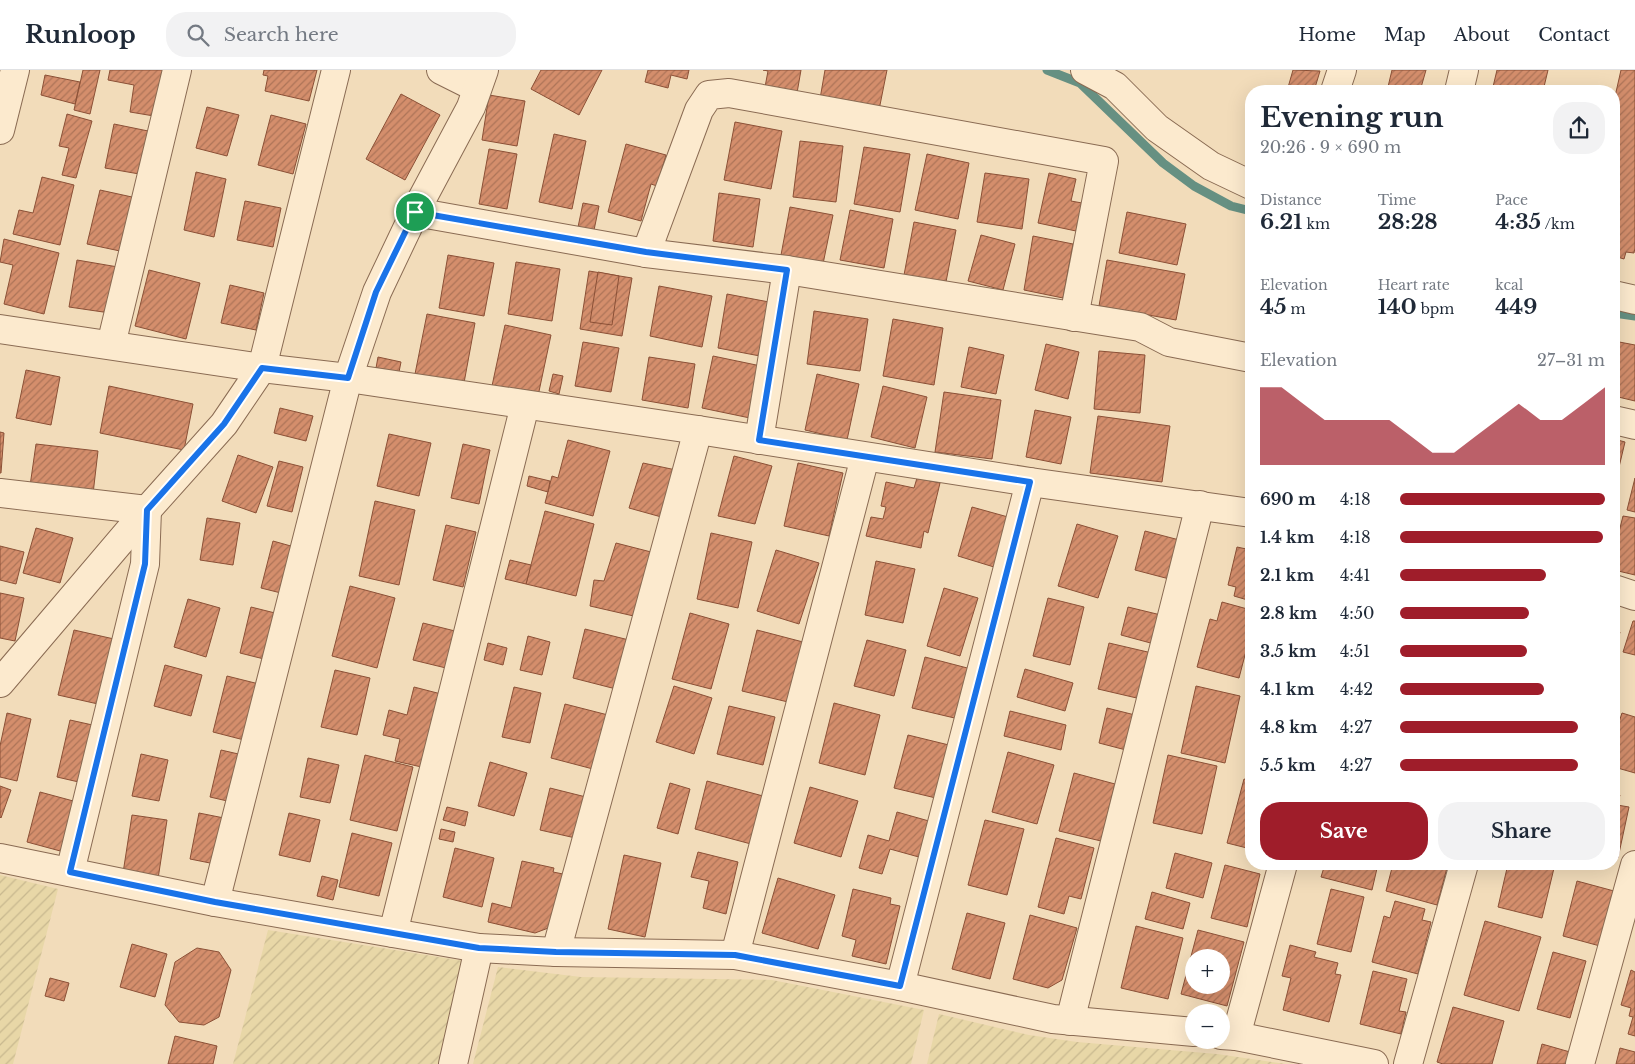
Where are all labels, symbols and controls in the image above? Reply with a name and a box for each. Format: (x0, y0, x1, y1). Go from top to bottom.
search box (166, 12, 516, 57)
text: Runloop (25, 20, 136, 49)
icon: search (184, 21, 212, 49)
text: Search here (224, 23, 339, 46)
text: Home (1298, 24, 1356, 46)
text: Map (1384, 24, 1426, 46)
text: About (1454, 24, 1510, 46)
text: Contact (1538, 24, 1610, 46)
text: Evening run (1260, 100, 1444, 135)
button: share (1553, 102, 1605, 154)
text: 20:26 · 9 × 690 m (1260, 137, 1401, 157)
pin (394, 191, 436, 233)
text: Distance (1260, 191, 1322, 209)
text: Time (1378, 191, 1416, 209)
text: Pace (1495, 191, 1528, 209)
icon: arrive (401, 198, 429, 226)
text: 6.21 (1260, 209, 1302, 235)
text: 28:28 (1378, 209, 1438, 235)
text: 4:35 (1495, 209, 1541, 235)
text: km (1302, 215, 1330, 233)
text: /km (1541, 215, 1575, 233)
text: Elevation (1260, 276, 1328, 294)
text: Heart rate (1378, 276, 1450, 294)
text: kcal (1495, 276, 1523, 294)
text: 45 (1260, 294, 1286, 320)
text: 140 (1378, 294, 1417, 320)
text: 449 (1495, 294, 1537, 320)
text: m (1286, 300, 1306, 318)
text: bpm (1417, 300, 1454, 318)
text: Elevation (1260, 350, 1337, 370)
text: 27–31 m (1537, 350, 1605, 370)
text: 690 m (1260, 489, 1316, 509)
text: 4:18 (1340, 489, 1371, 509)
text: 1.4 km (1260, 527, 1314, 547)
text: 4:18 (1340, 527, 1371, 547)
text: 2.1 km (1260, 565, 1314, 585)
text: 4:41 (1340, 565, 1370, 585)
text: 2.8 km (1260, 603, 1317, 623)
text: 4:50 (1340, 603, 1374, 623)
text: 3.5 km (1260, 641, 1316, 661)
text: 4:51 (1340, 641, 1370, 661)
text: 4.1 km (1260, 679, 1314, 699)
text: 4:42 (1340, 679, 1373, 699)
text: 4.8 km (1260, 717, 1318, 737)
text: 4:27 (1340, 717, 1372, 737)
text: 5.5 km (1260, 755, 1316, 775)
text: 4:27 (1340, 755, 1372, 775)
button: Save (1260, 802, 1428, 860)
button: Share (1438, 802, 1605, 860)
map controls (1185, 949, 1230, 1049)
button: + (1185, 949, 1230, 994)
button: − (1185, 1004, 1230, 1049)

